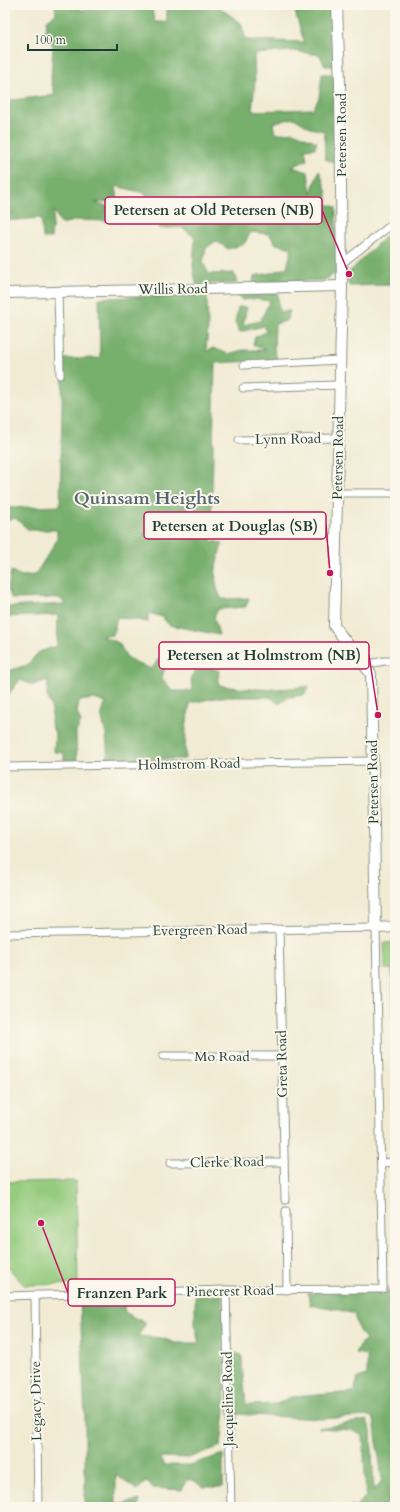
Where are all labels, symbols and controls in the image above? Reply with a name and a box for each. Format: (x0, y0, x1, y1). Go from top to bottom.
scale bar (28, 26, 117, 52)
text: 100 m (34, 32, 67, 48)
street label: Petersen Road (332, 92, 351, 177)
callout: Petersen at Old Petersen (NB) (105, 197, 322, 224)
text: Petersen at Old Petersen (NB) (114, 200, 314, 220)
street label: Willis Road (137, 279, 209, 299)
street label: Petersen Road (328, 415, 348, 500)
street label: Lynn Road (255, 429, 322, 449)
district label: Quinsam Heights (74, 486, 220, 511)
callout: Petersen at Douglas (SB) (144, 512, 326, 539)
text: Petersen at Douglas (SB) (152, 516, 318, 536)
callout: Petersen at Holmstrom (NB) (159, 642, 369, 669)
text: Petersen at Holmstrom (NB) (167, 645, 361, 665)
street label: Petersen Road (363, 739, 383, 824)
street label: Holmstrom Road (137, 754, 241, 774)
street label: Evergreen Road (152, 920, 248, 940)
street label: Greta Road (272, 1030, 292, 1098)
street label: Mo Road (194, 1047, 250, 1066)
street label: Clerke Road (190, 1152, 265, 1172)
callout: Franzen Park (68, 1279, 175, 1306)
street label: Pinecrest Road (186, 1281, 275, 1301)
text: Franzen Park (77, 1283, 168, 1303)
street label: Jacqueline Road (218, 1351, 238, 1449)
street label: Legacy Drive (26, 1361, 46, 1441)

